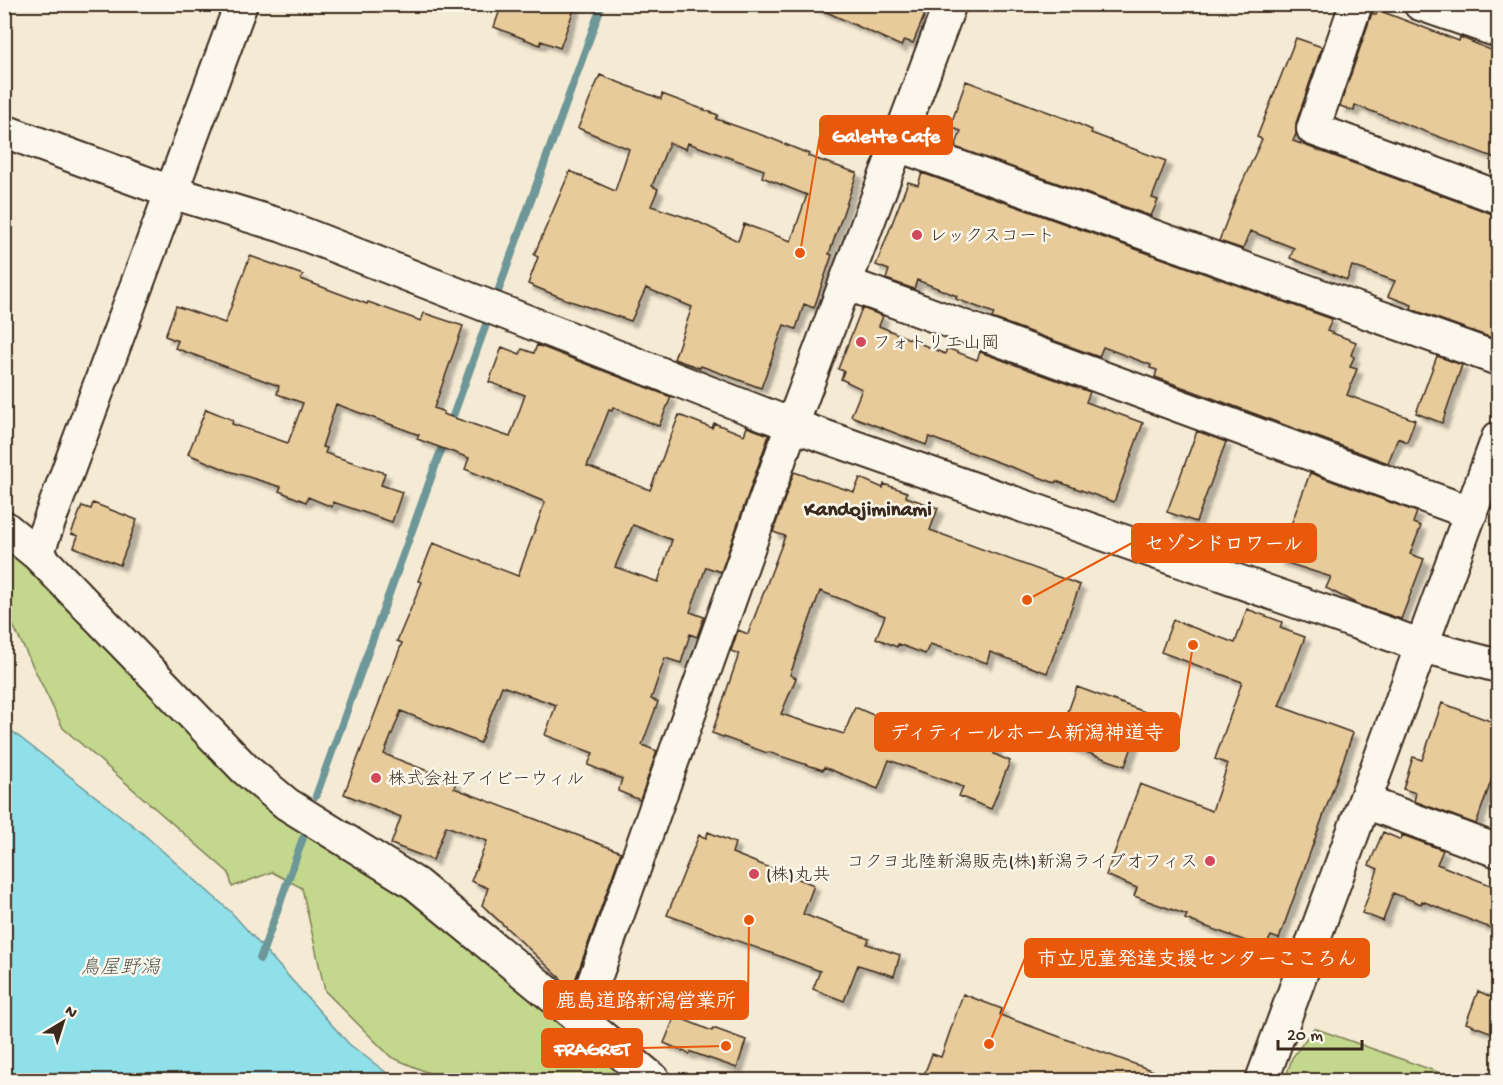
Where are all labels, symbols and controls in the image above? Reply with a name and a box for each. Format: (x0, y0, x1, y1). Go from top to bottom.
callout: Galette Cafe (820, 116, 952, 154)
text: Galette Cafe (832, 127, 941, 150)
place label: レックスコート (929, 227, 1055, 248)
marker: レックスコート (910, 228, 924, 242)
place label: フォトリエ山岡 (873, 334, 999, 355)
marker: フォトリエ山岡 (854, 335, 868, 349)
district label: Kandojiminami (803, 499, 932, 524)
callout: セゾンドロワール (1132, 524, 1316, 562)
text: セゾンドロワール (1144, 533, 1304, 558)
callout: ディティールホーム新潟神道寺 (875, 713, 1179, 751)
text: ディティールホーム新潟神道寺 (890, 722, 1164, 747)
place label: 株式会社アイビーウィル (388, 769, 584, 791)
marker: 株式会社アイビーウィル (369, 771, 383, 785)
place label: コクヨ北陸新潟販売(株)新潟ライブオフィス (847, 852, 1198, 874)
marker: コクヨ北陸新潟販売(株)新潟ライブオフィス (1203, 854, 1217, 868)
place label: (株)丸共 (766, 865, 830, 887)
marker: (株)丸共 (747, 867, 761, 881)
callout: 市立児童発達支援センターこころん (1025, 939, 1369, 977)
text: 市立児童発達支援センターこころん (1037, 948, 1357, 973)
water label: 鳥屋野潟 (80, 956, 161, 981)
callout: 鹿島道路新潟営業所 (544, 981, 748, 1019)
text: 鹿島道路新潟営業所 (556, 990, 736, 1015)
north arrow (33, 992, 93, 1052)
text: N (60, 1002, 80, 1024)
scale bar (1278, 1013, 1362, 1051)
text: 20 m (1287, 1026, 1323, 1047)
callout: FRAGRET (542, 1029, 642, 1067)
text: FRAGRET (553, 1040, 631, 1063)

